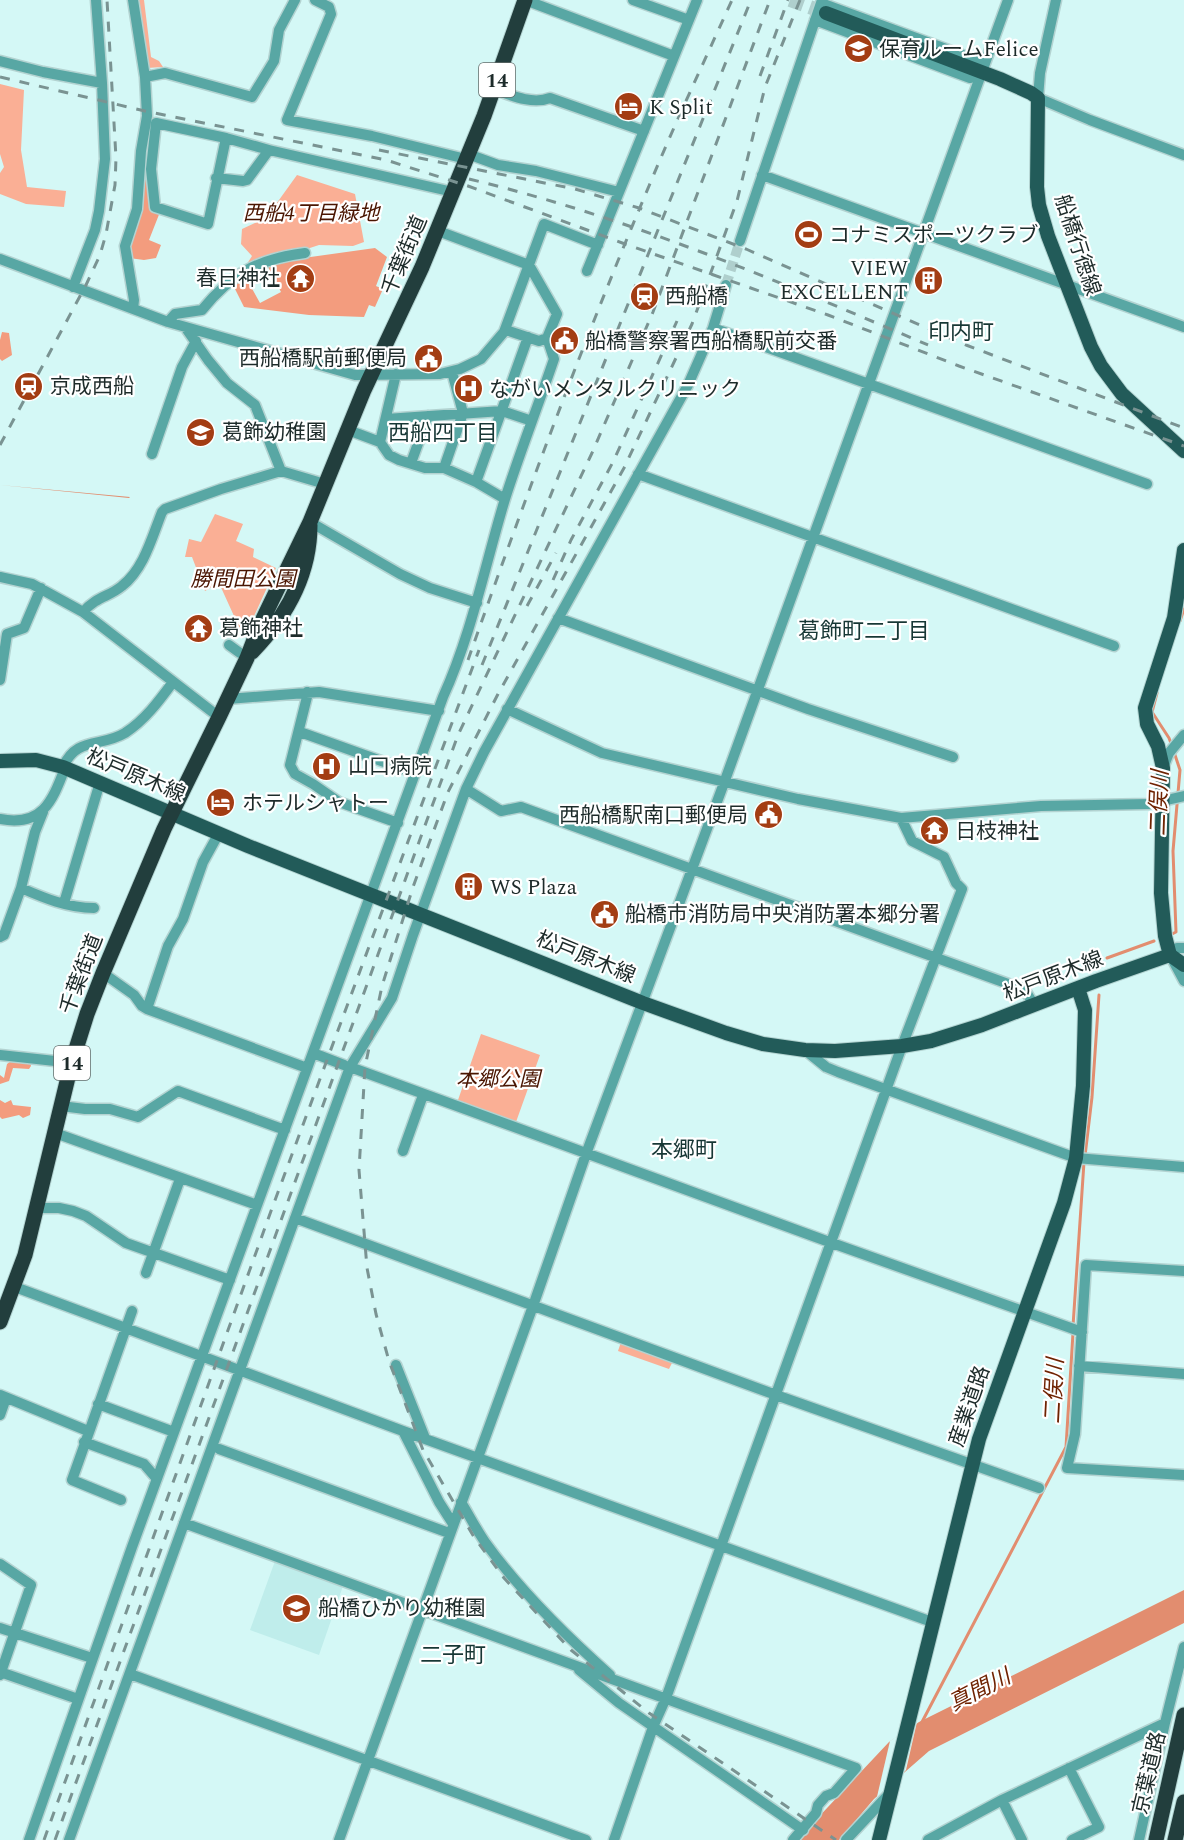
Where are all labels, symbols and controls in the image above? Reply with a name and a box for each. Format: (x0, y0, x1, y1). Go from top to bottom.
school or university icon: 保育ルームFelice (842, 33, 874, 65)
place label: 保育ルームFelice (879, 34, 1039, 66)
road number: 14 (479, 63, 515, 97)
hotel icon: K Split (612, 91, 644, 123)
place label: K Split (649, 92, 713, 124)
street label: 船橋行徳線 (1046, 190, 1108, 300)
park label: 西船4丁目緑地 (243, 198, 381, 230)
street label: 千葉街道 (374, 210, 436, 300)
sports icon: コナミスポーツクラブ (792, 219, 824, 251)
place label: コナミスポーツクラブ (829, 220, 1039, 252)
place label: VIEW EXCELLENT (780, 253, 908, 309)
temple icon: 春日神社 (285, 262, 317, 294)
place label: 春日神社 (196, 263, 280, 295)
building icon: VIEW EXCELLENT (913, 264, 945, 296)
station icon: 西船橋 (628, 280, 660, 312)
place label: 西船橋 (665, 281, 728, 313)
district label: 印内町 (928, 316, 994, 349)
public building icon: 船橋警察署西船橋駅前交番 (548, 325, 580, 357)
place label: 船橋警察署西船橋駅前交番 (585, 326, 837, 358)
public building icon: 西船橋駅前郵便局 (412, 342, 444, 374)
place label: 西船橋駅前郵便局 (239, 343, 407, 375)
station icon: 京成西船 (13, 370, 45, 402)
place label: 京成西船 (50, 371, 134, 403)
hospital icon: ながいメンタルクリニック (452, 373, 484, 405)
place label: ながいメンタルクリニック (489, 374, 741, 406)
school or university icon: 葛飾幼稚園 (185, 416, 217, 448)
place label: 葛飾幼稚園 (222, 417, 327, 449)
district label: 西船四丁目 (388, 417, 498, 450)
park label: 勝間田公園 (191, 564, 298, 596)
temple icon: 葛飾神社 (182, 612, 214, 644)
place label: 葛飾神社 (219, 613, 303, 645)
district label: 葛飾町二丁目 (798, 615, 930, 648)
street label: 松戸原木線 (81, 741, 190, 811)
hospital icon: 山口病院 (311, 750, 343, 782)
place label: 山口病院 (348, 751, 432, 783)
water label: 二俣川 (1142, 768, 1177, 837)
hotel icon: ホテルシャトー (205, 787, 237, 819)
place label: ホテルシャトー (242, 788, 389, 820)
public building icon: 西船橋駅南口郵便局 (753, 799, 785, 831)
place label: 西船橋駅南口郵便局 (559, 800, 748, 832)
temple icon: 日枝神社 (918, 815, 950, 847)
place label: 日枝神社 (955, 816, 1039, 848)
building icon: WS Plaza (453, 871, 485, 903)
place label: WS Plaza (490, 872, 578, 904)
public building icon: 船橋市消防局中央消防署本郷分署 (588, 898, 620, 930)
place label: 船橋市消防局中央消防署本郷分署 (625, 899, 940, 931)
street label: 松戸原木線 (531, 923, 640, 992)
street label: 千葉街道 (52, 929, 112, 1019)
street label: 松戸原木線 (999, 943, 1108, 1011)
road number: 14 (54, 1046, 90, 1080)
park label: 本郷公園 (456, 1064, 543, 1096)
district label: 本郷町 (651, 1134, 717, 1167)
water label: 二俣川 (1036, 1355, 1073, 1425)
street label: 産業道路 (941, 1361, 999, 1451)
school or university icon: 船橋ひかり幼稚園 (281, 1592, 313, 1624)
place label: 船橋ひかり幼稚園 (318, 1593, 486, 1625)
district label: 二子町 (420, 1639, 486, 1672)
water label: 真間川 (943, 1660, 1018, 1720)
street label: 京葉道路 (1125, 1729, 1175, 1818)

